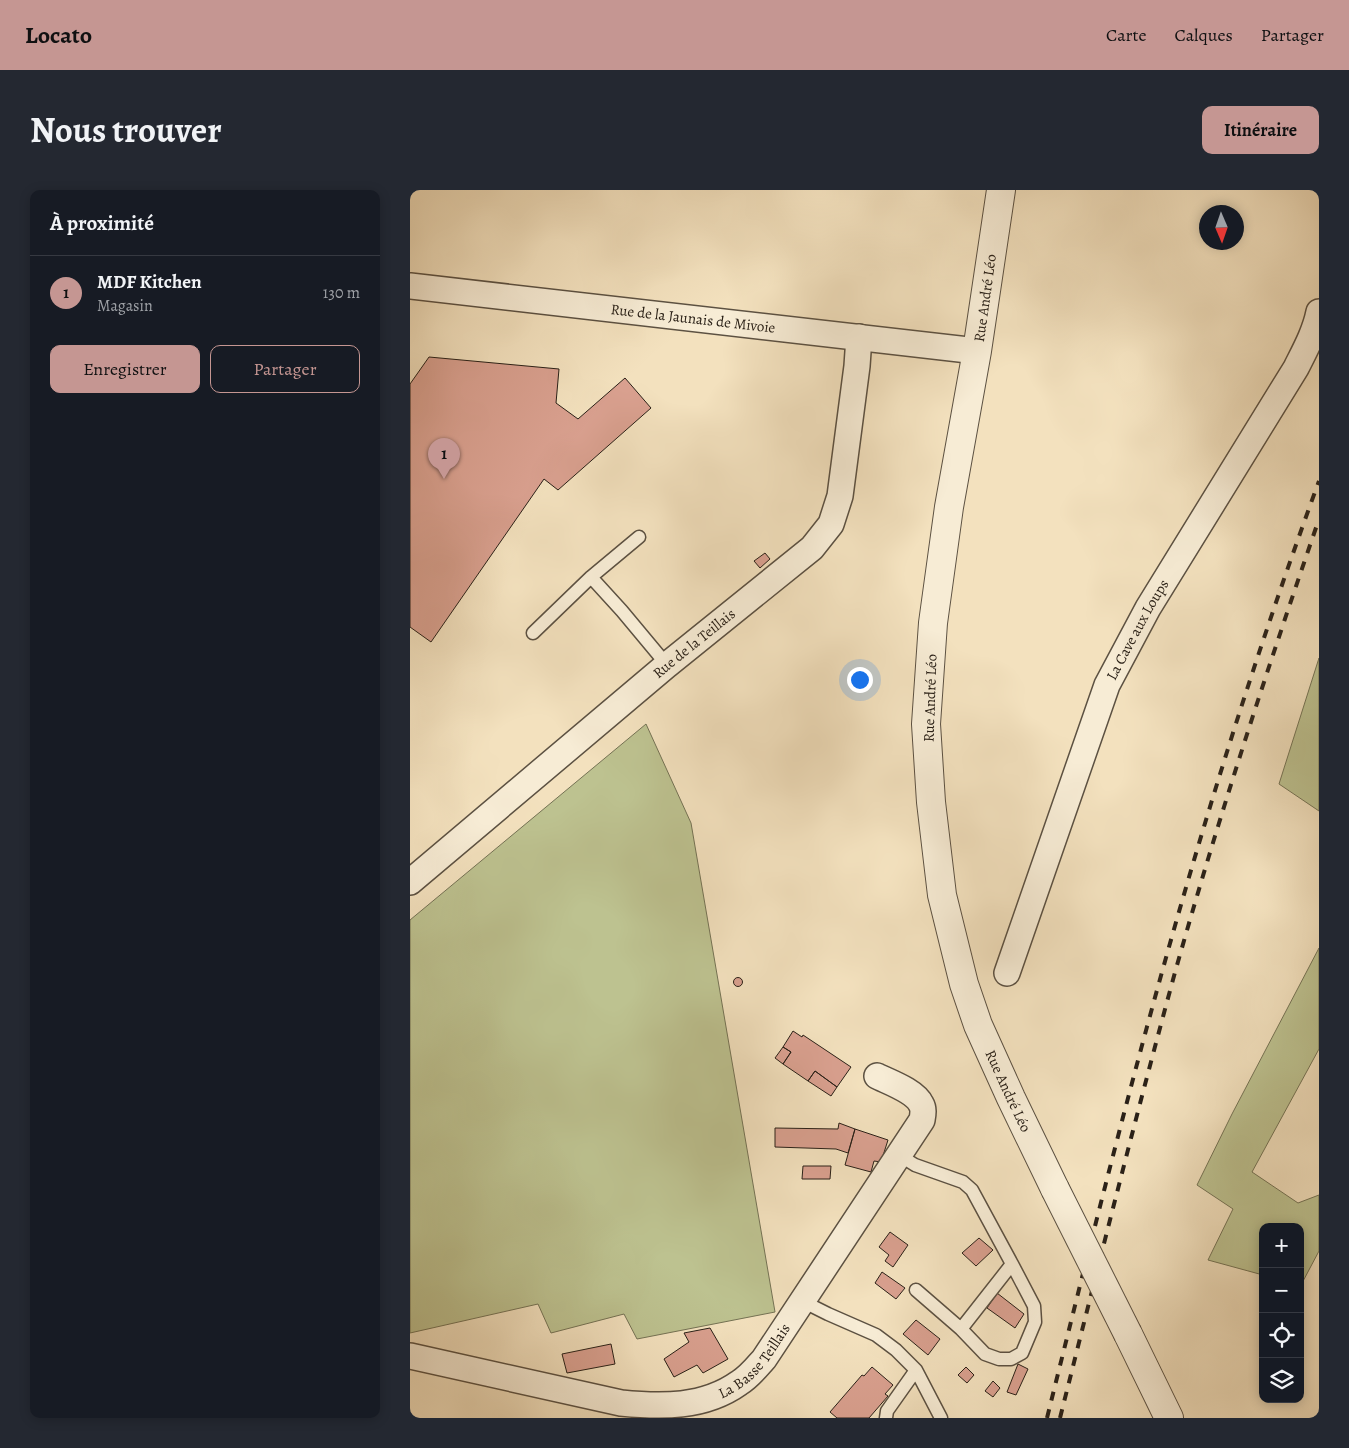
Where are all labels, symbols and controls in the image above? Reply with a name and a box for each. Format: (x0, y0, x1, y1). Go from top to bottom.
text: Locato (25, 19, 92, 51)
text: Carte (1106, 23, 1146, 47)
text: Calques (1174, 23, 1233, 47)
text: Partager (1261, 23, 1324, 47)
text: Nous trouver (30, 106, 222, 154)
button: Itinéraire (1202, 106, 1319, 154)
north arrow (1199, 205, 1244, 250)
text: À proximité (50, 209, 154, 237)
street label: Rue André Léo (969, 253, 1001, 343)
text: MDF Kitchen (97, 269, 202, 295)
text: 1 (63, 282, 69, 304)
text: 130 m (323, 282, 360, 304)
text: Magasin (97, 295, 153, 317)
street label: Rue de la Jaunais de Mivoie (610, 299, 777, 338)
button: Enregistrer (50, 345, 200, 393)
button: Partager (210, 345, 360, 393)
pin: 1 (428, 438, 460, 479)
street label: La Cave aux Loups (1101, 575, 1173, 684)
street label: Rue de la Teillais (648, 604, 739, 683)
street label: Rue André Léo (918, 654, 942, 742)
your location (847, 667, 873, 693)
street label: Rue André Léo (981, 1047, 1036, 1135)
map controls (1259, 1223, 1304, 1403)
button: + (1259, 1223, 1304, 1268)
button: − (1259, 1268, 1304, 1313)
button: locate (1259, 1313, 1304, 1358)
street label: La Basse Teillais (715, 1320, 795, 1403)
button: layers (1259, 1358, 1304, 1403)

